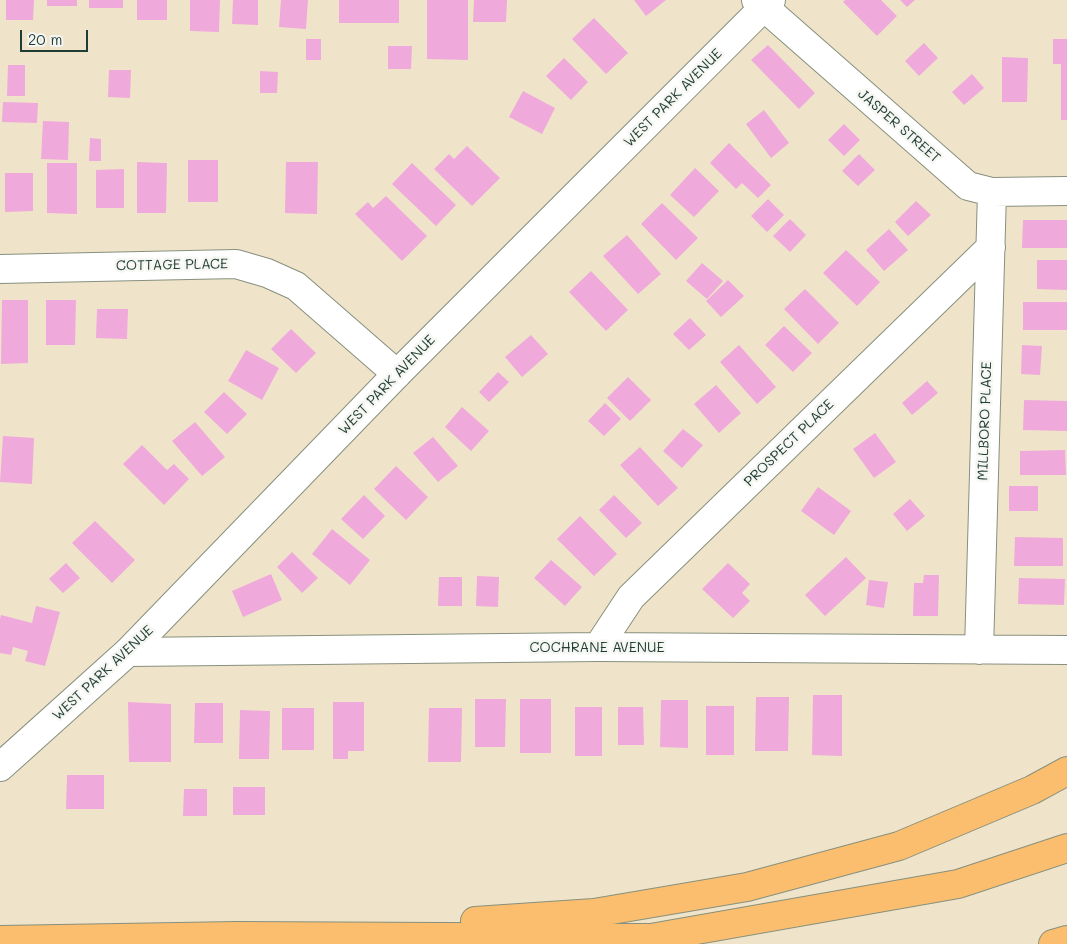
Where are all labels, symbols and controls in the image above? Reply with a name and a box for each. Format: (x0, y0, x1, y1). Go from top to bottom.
scale bar (22, 20, 90, 52)
text: 20 m (28, 29, 62, 49)
street label: WEST PARK AVENUE (620, 45, 726, 151)
street label: JASPER STREET (854, 86, 944, 166)
street label: COTTAGE PLACE (116, 256, 228, 274)
street label: WEST PARK AVENUE (335, 332, 439, 438)
street label: MILLBORO PLACE (975, 361, 995, 481)
street label: PROSPECT PLACE (741, 396, 837, 490)
street label: WEST PARK AVENUE (49, 622, 157, 724)
street label: COCHRANE AVENUE (530, 640, 664, 656)

